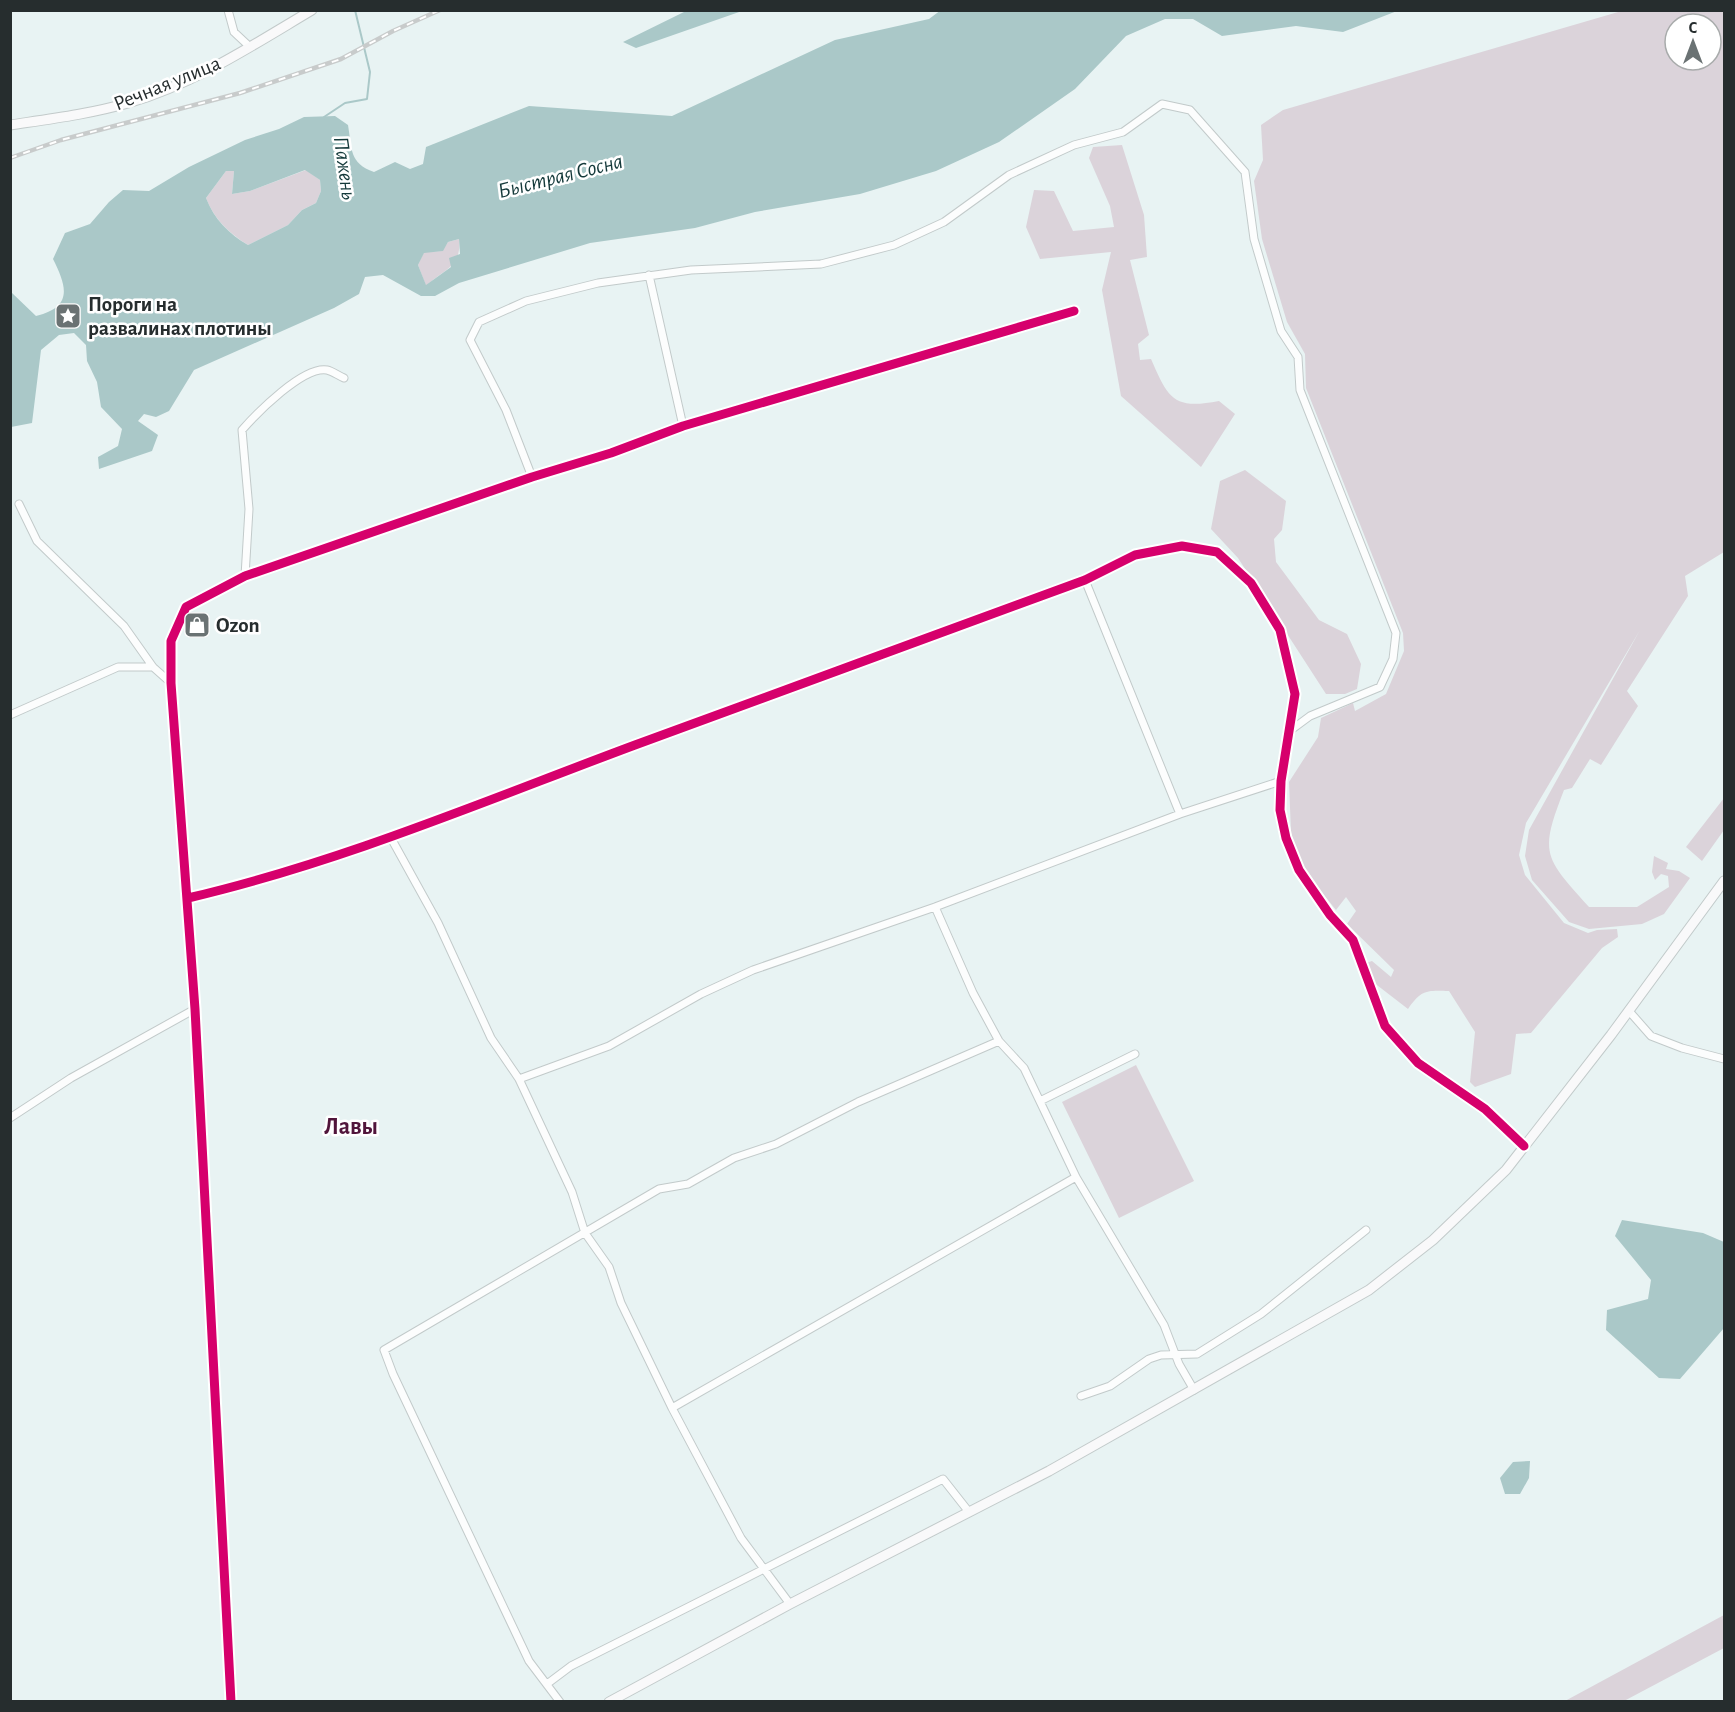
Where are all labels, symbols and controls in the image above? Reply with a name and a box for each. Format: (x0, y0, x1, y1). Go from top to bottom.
north arrow (1663, 12, 1723, 72)
text: С (1689, 20, 1698, 36)
street label: Речная улица (111, 52, 224, 114)
water label: Пажень (330, 135, 360, 201)
water label: Быстрая Сосна (495, 150, 625, 203)
place label: Пороги на развалинах плотины (88, 294, 272, 339)
place icon: Пороги на развалинах плотины (53, 301, 83, 331)
shop icon: Ozon (182, 610, 212, 640)
place label: Ozon (216, 615, 260, 636)
district label: Лавы (324, 1115, 378, 1139)

